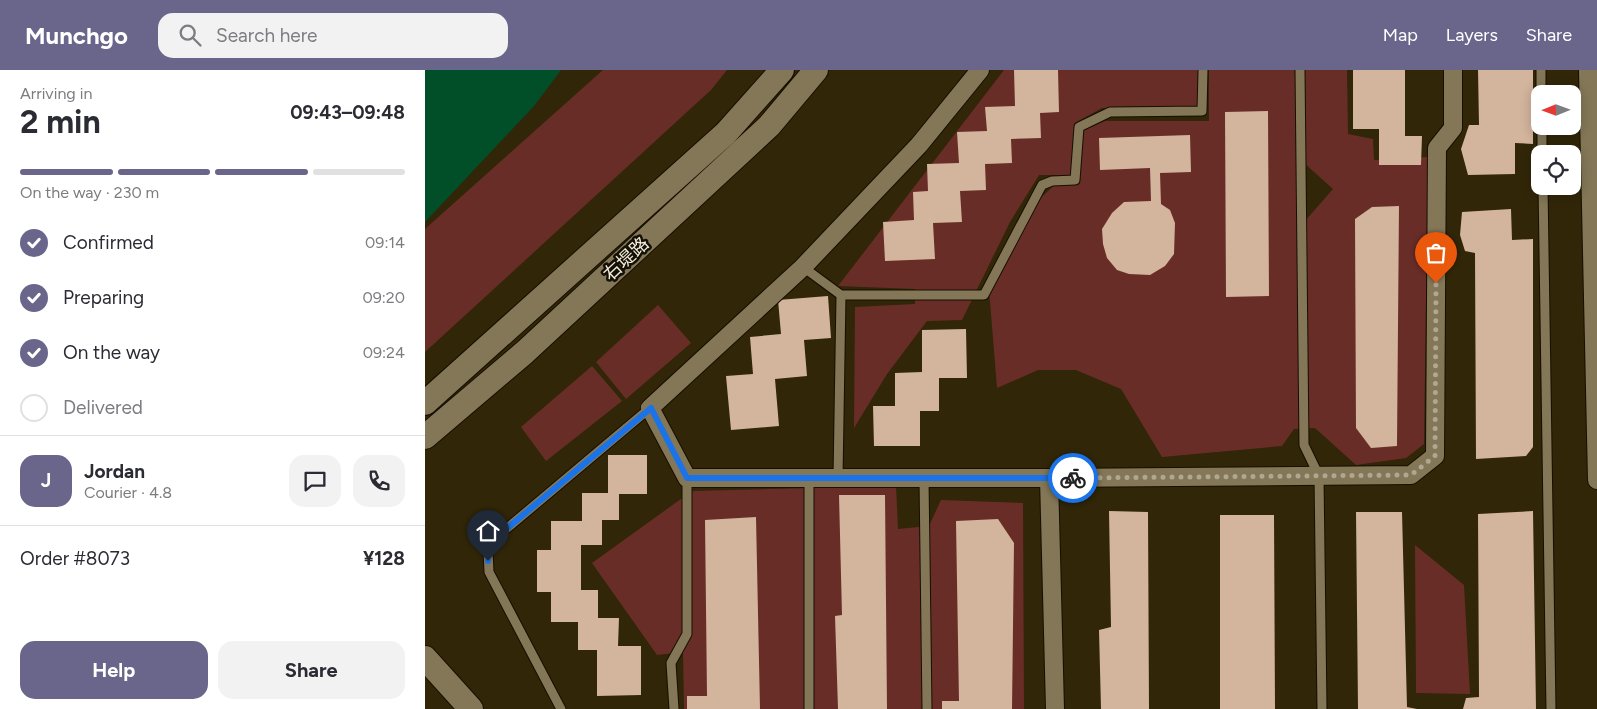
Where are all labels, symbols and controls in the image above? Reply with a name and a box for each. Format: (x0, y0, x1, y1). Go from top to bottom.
search box (158, 13, 508, 58)
text: Munchgo (25, 21, 128, 50)
icon: search (176, 21, 204, 49)
text: Search here (216, 24, 317, 47)
text: Map (1383, 24, 1418, 46)
text: Layers (1446, 24, 1498, 46)
text: Share (1526, 24, 1572, 46)
text: Arriving in (20, 84, 92, 103)
north arrow (1531, 85, 1581, 135)
map controls (1531, 85, 1581, 195)
text: 09:43–09:48 (290, 101, 405, 124)
text: 2 min (20, 103, 101, 141)
button: locate (1531, 145, 1581, 195)
text: On the way · 230 m (20, 183, 159, 202)
icon: check (20, 229, 48, 257)
text: Confirmed (63, 231, 154, 254)
pin (1415, 232, 1457, 283)
text: 09:14 (365, 233, 405, 252)
street label: 右堤路 (599, 233, 653, 285)
icon: bag (1422, 239, 1450, 267)
icon: check (20, 284, 48, 312)
text: Preparing (63, 286, 144, 309)
text: 09:20 (362, 288, 405, 307)
icon: check (20, 339, 48, 367)
text: On the way (63, 341, 160, 364)
text: 09:24 (363, 343, 405, 362)
text: Delivered (63, 396, 143, 419)
courier (1048, 453, 1098, 503)
button: chat (289, 455, 341, 507)
button: phone (353, 455, 405, 507)
text: Jordan (84, 460, 145, 483)
icon: bike (1059, 464, 1087, 492)
text: J (41, 469, 51, 492)
text: Courier · 4.8 (84, 483, 172, 502)
pin (467, 510, 509, 561)
icon: home (474, 517, 502, 545)
text: Order #8073 (20, 547, 130, 570)
text: ¥128 (363, 547, 405, 570)
button: Help (20, 641, 208, 699)
button: Share (218, 641, 405, 699)

